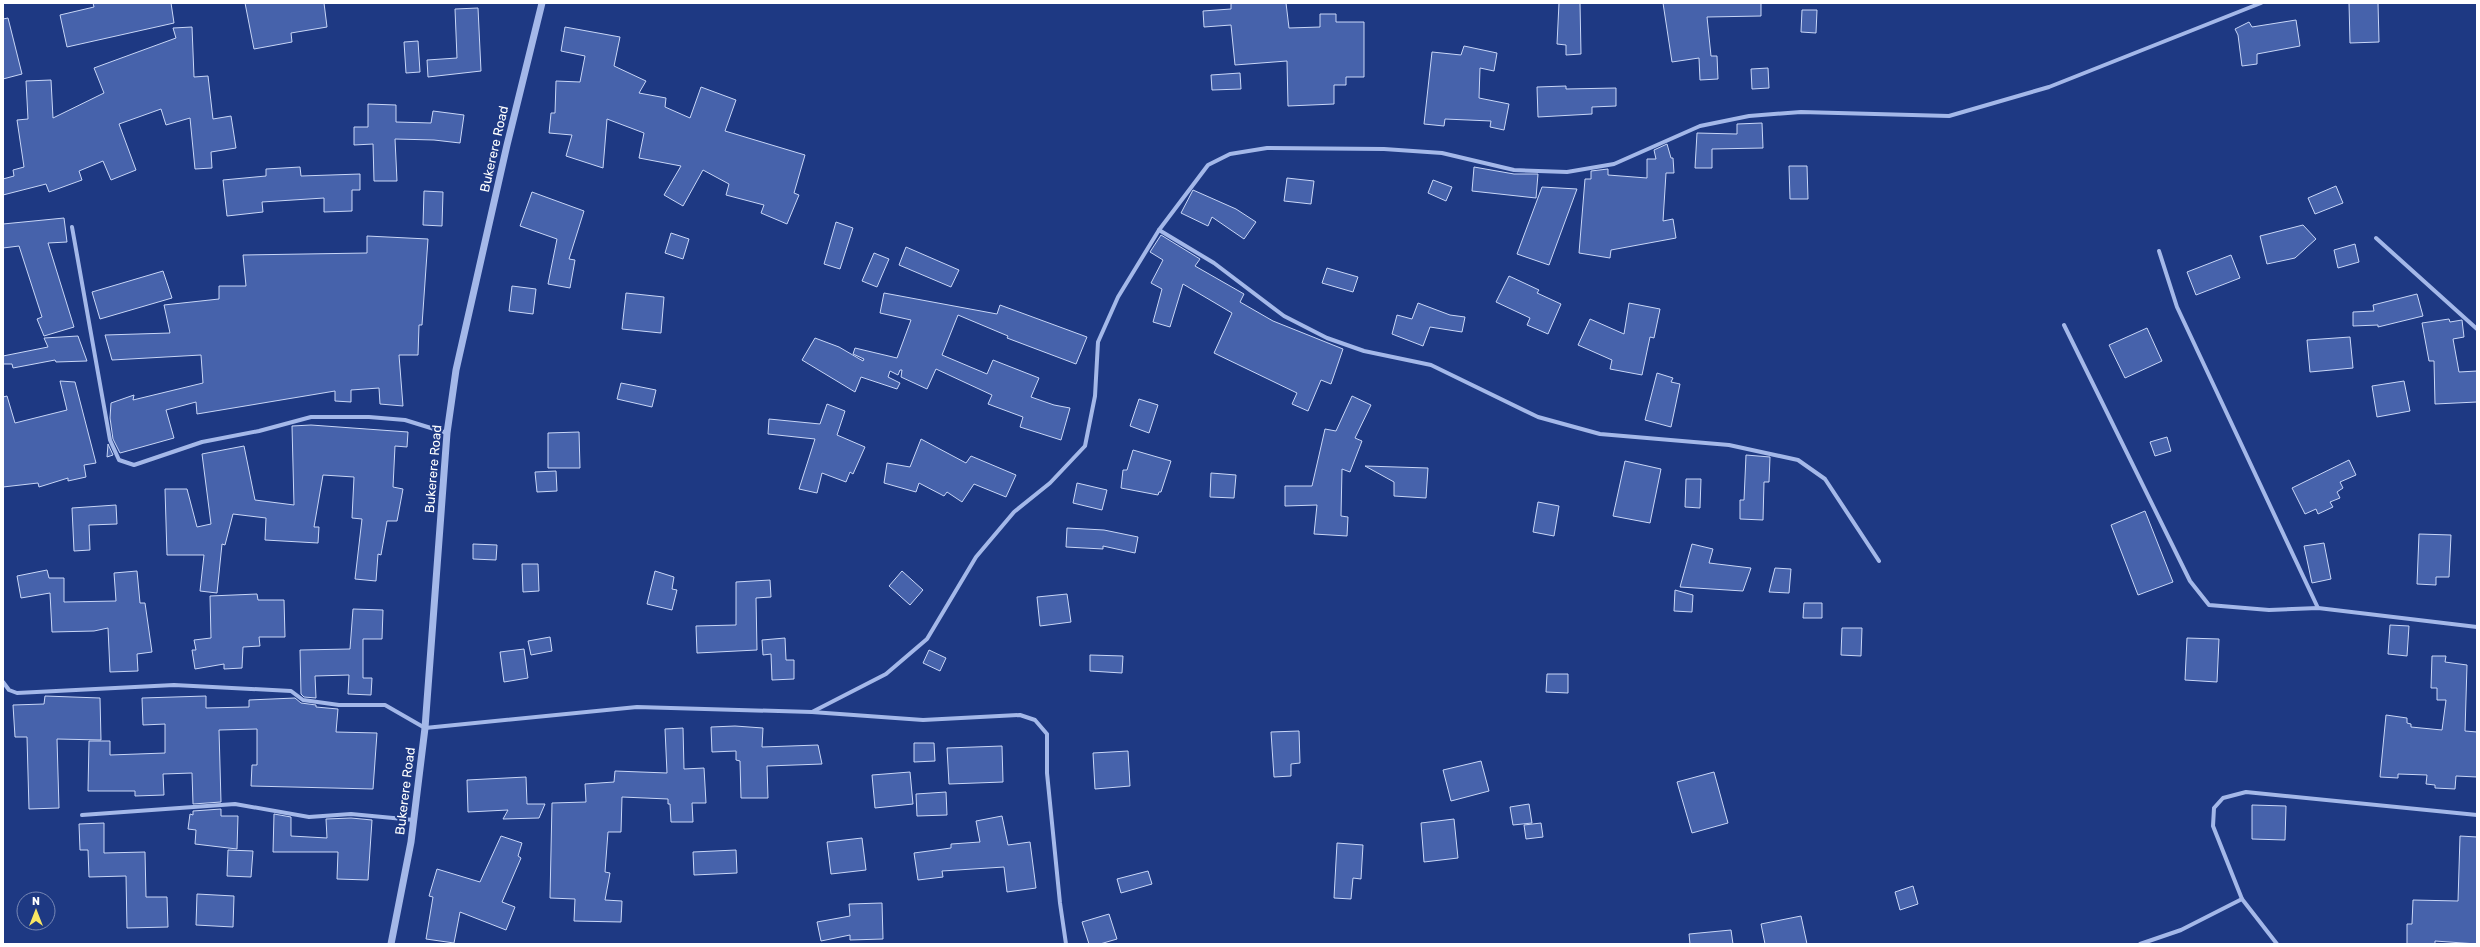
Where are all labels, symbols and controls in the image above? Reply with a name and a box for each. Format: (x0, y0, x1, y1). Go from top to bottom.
street label: Bukerere Road (477, 104, 511, 194)
street label: Bukerere Road (422, 424, 444, 514)
street label: Bukerere Road (392, 746, 418, 836)
north arrow (16, 891, 56, 931)
text: N (32, 895, 40, 908)

